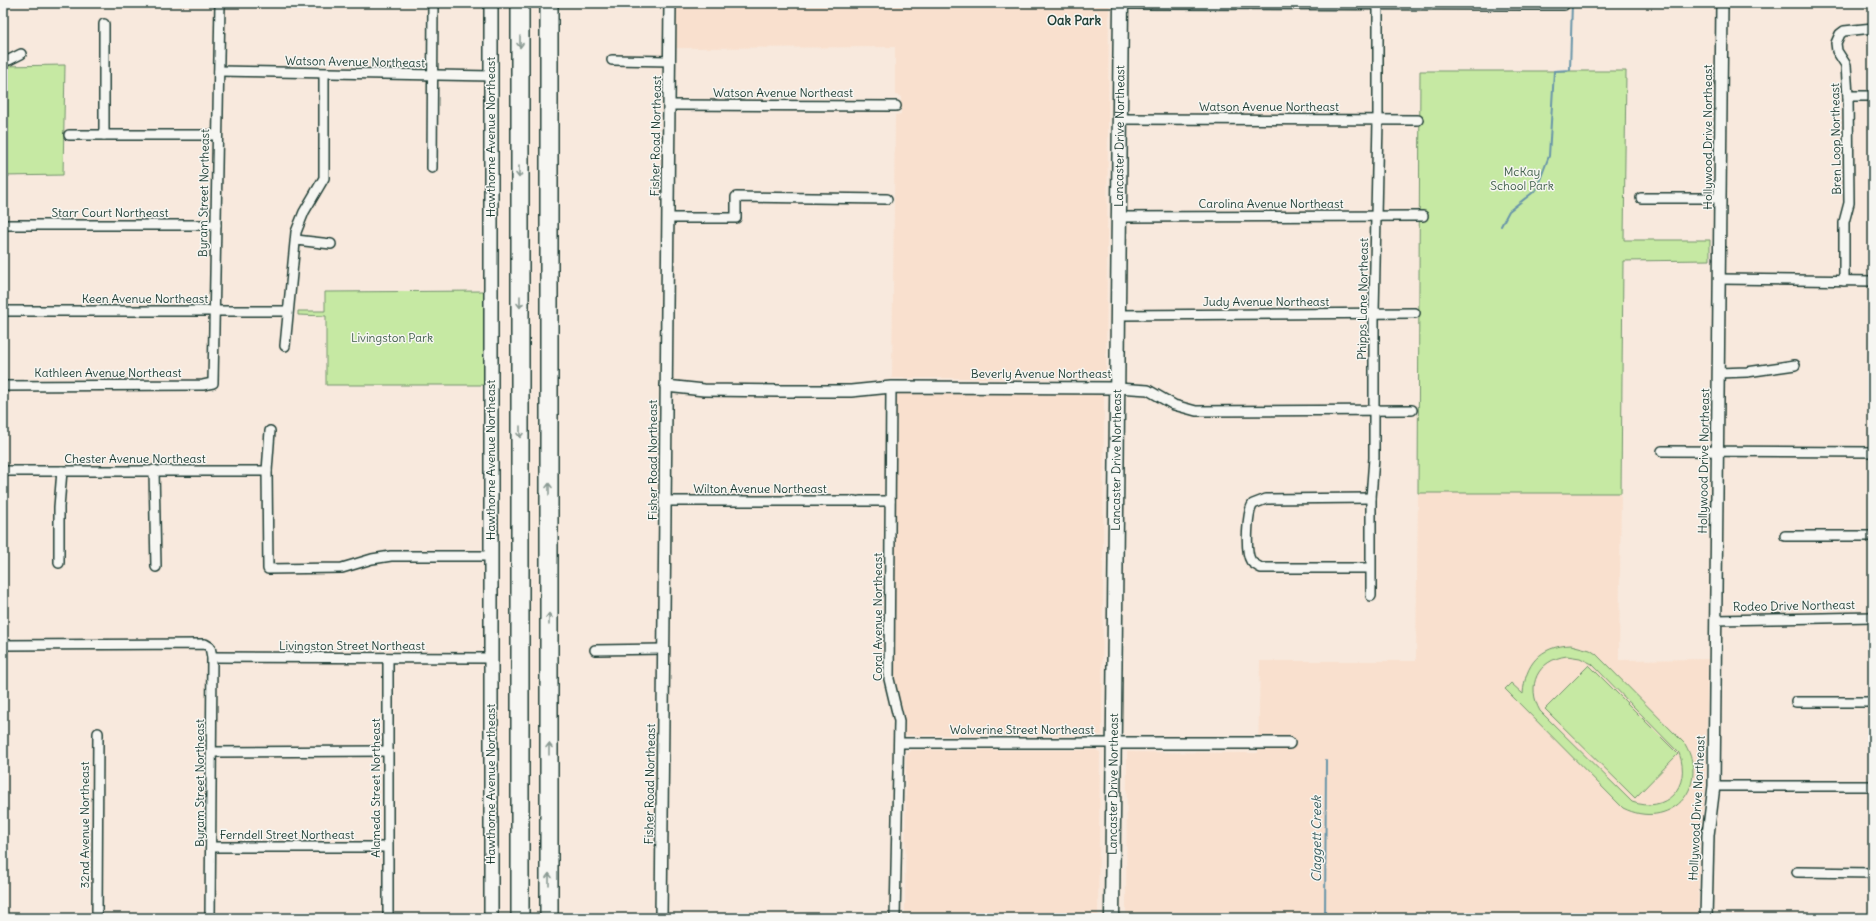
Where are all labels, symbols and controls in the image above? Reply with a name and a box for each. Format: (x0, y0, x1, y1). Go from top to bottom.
district label: Oak Park (1047, 12, 1101, 29)
one-way arrow (516, 35, 524, 48)
street label: Watson Avenue Northeast (285, 53, 425, 70)
street label: Hawthorne Avenue Northeast (483, 57, 498, 217)
street label: Hollywood Drive Northeast (1700, 64, 1715, 210)
street label: Lancaster Drive Northeast (1111, 65, 1127, 207)
street label: Fisher Road Northeast (647, 76, 664, 196)
street label: Bren Loop Northeast (1827, 83, 1844, 195)
street label: Watson Avenue Northeast (713, 85, 853, 100)
street label: Watson Avenue Northeast (1199, 99, 1339, 114)
street label: Byram Street Northeast (195, 129, 212, 257)
park label: McKay School Park (1490, 164, 1554, 193)
one-way arrow (516, 165, 523, 178)
street label: Carolina Avenue Northeast (1199, 196, 1343, 211)
street label: Starr Court Northeast (52, 205, 168, 220)
street label: Phipps Lane Northeast (1354, 238, 1371, 360)
street label: Keen Avenue Northeast (82, 291, 208, 306)
street label: Judy Avenue Northeast (1203, 294, 1329, 309)
one-way arrow (516, 295, 524, 308)
park label: Livingston Park (351, 330, 433, 345)
street label: Kathleen Avenue Northeast (34, 365, 182, 380)
street label: Beverly Avenue Northeast (971, 366, 1111, 381)
street label: Hawthorne Avenue Northeast (483, 380, 498, 540)
street label: Hollywood Drive Northeast (1695, 388, 1712, 534)
street label: Lancaster Drive Northeast (1108, 389, 1124, 531)
street label: Fisher Road Northeast (645, 400, 660, 520)
one-way arrow (516, 425, 524, 438)
street label: Chester Avenue Northeast (64, 451, 206, 466)
street label: Wilton Avenue Northeast (693, 481, 827, 496)
one-way arrow (545, 483, 553, 496)
street label: Coral Avenue Northeast (870, 553, 885, 681)
street label: Rodeo Drive Northeast (1733, 597, 1855, 614)
one-way arrow (545, 613, 553, 626)
street label: Livingston Street Northeast (279, 638, 425, 653)
street label: Hawthorne Avenue Northeast (483, 704, 498, 864)
street label: Lancaster Drive Northeast (1105, 713, 1121, 855)
street label: Alameda Street Northeast (368, 718, 383, 858)
street label: Byram Street Northeast (192, 719, 207, 847)
street label: Wolverine Street Northeast (950, 722, 1094, 737)
street label: Fisher Road Northeast (641, 724, 658, 844)
street label: Hollywood Drive Northeast (1685, 735, 1708, 881)
one-way arrow (545, 743, 553, 756)
street label: 32nd Avenue Northeast (77, 762, 92, 888)
water label: Claggett Creek (1308, 795, 1325, 882)
street label: Ferndell Street Northeast (220, 827, 354, 842)
one-way arrow (545, 873, 553, 886)

